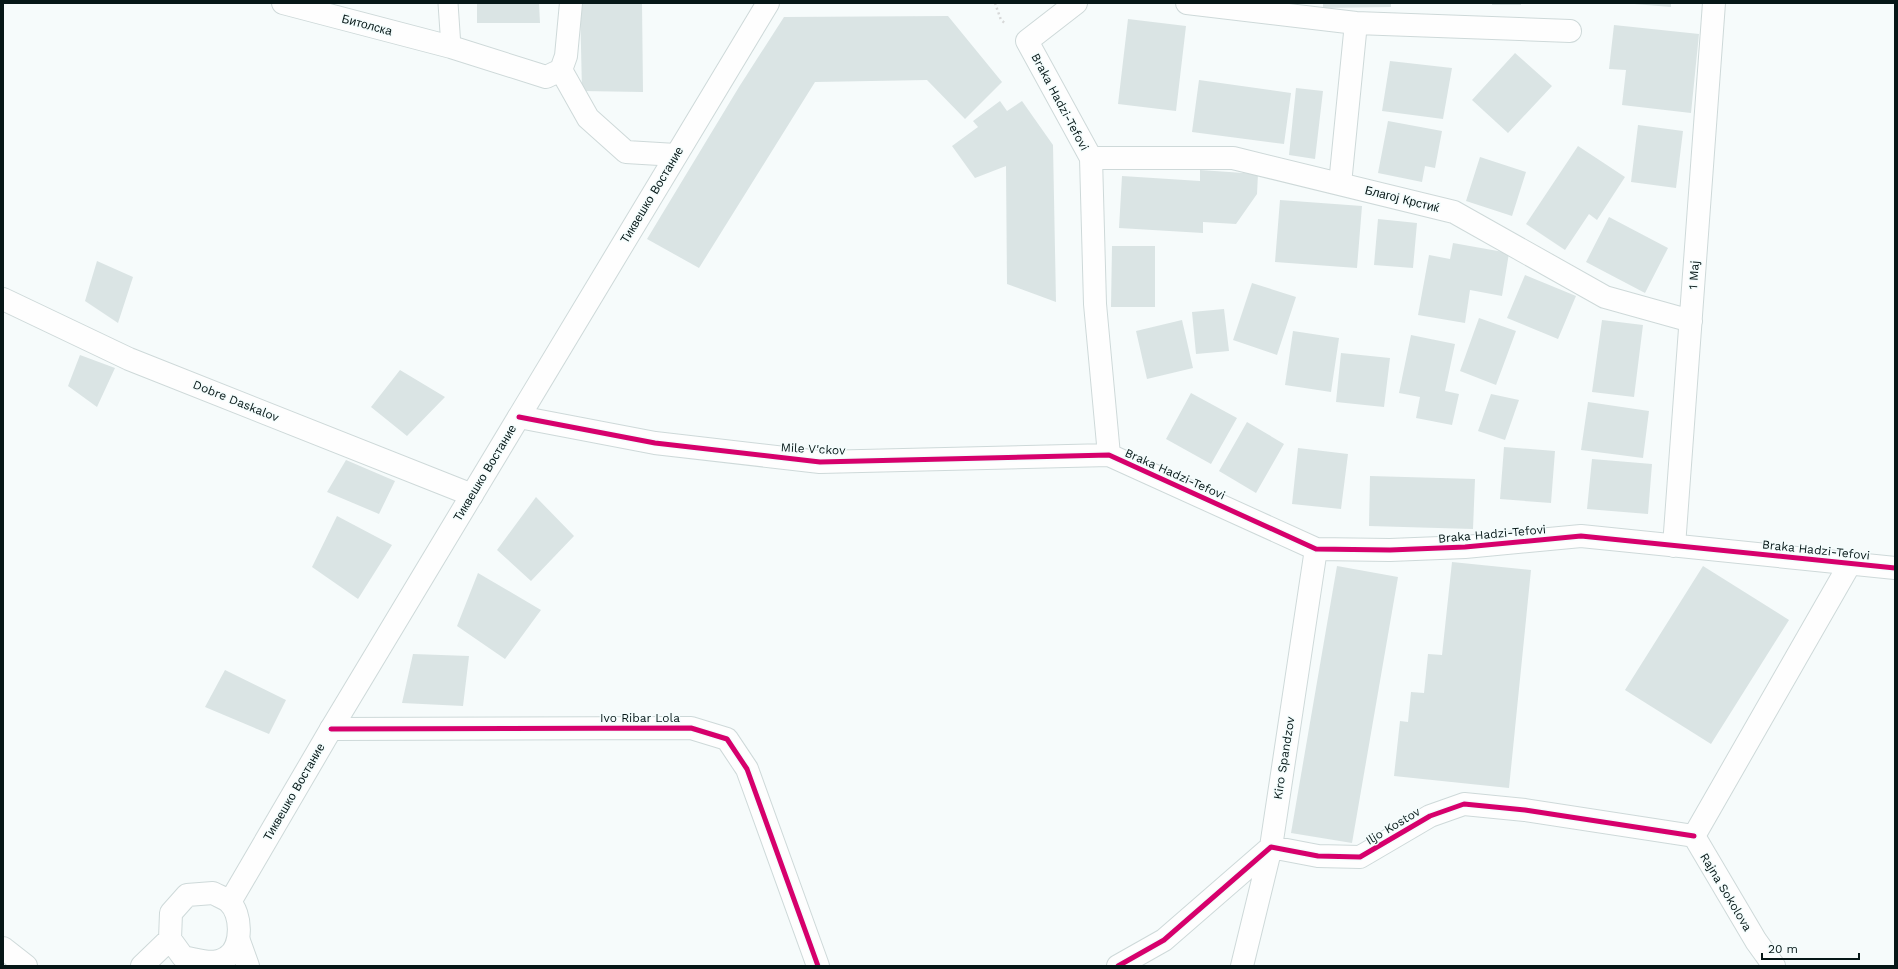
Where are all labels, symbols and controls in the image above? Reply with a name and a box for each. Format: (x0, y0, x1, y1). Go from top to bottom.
street label: Битолска (340, 12, 394, 39)
street label: Braka Hadzi-Tefovi (1028, 51, 1092, 153)
street label: Тиквешко Востание (618, 144, 687, 246)
street label: Благој Крстиќ (1363, 183, 1441, 215)
street label: 1 Maj (1686, 260, 1702, 290)
street label: Dobre Daskalov (191, 377, 282, 425)
street label: Тиквешко Востание (451, 422, 520, 524)
street label: Mile V'ckov (780, 440, 846, 458)
street label: Braka Hadzi-Tefovi (1123, 446, 1227, 502)
street label: Braka Hadzi-Tefovi (1437, 522, 1547, 546)
street label: Braka Hadzi-Tefovi (1761, 537, 1871, 563)
street label: Ivo Ribar Lola (600, 711, 680, 725)
street label: Kiro Spandzov (1271, 715, 1298, 800)
street label: Тиквешко Востание (260, 741, 328, 843)
street label: Iljo Kostov (1363, 804, 1423, 848)
street label: Rajna Sokolova (1697, 850, 1755, 934)
scale bar (1762, 935, 1859, 961)
text: 20 m (1768, 942, 1798, 956)

